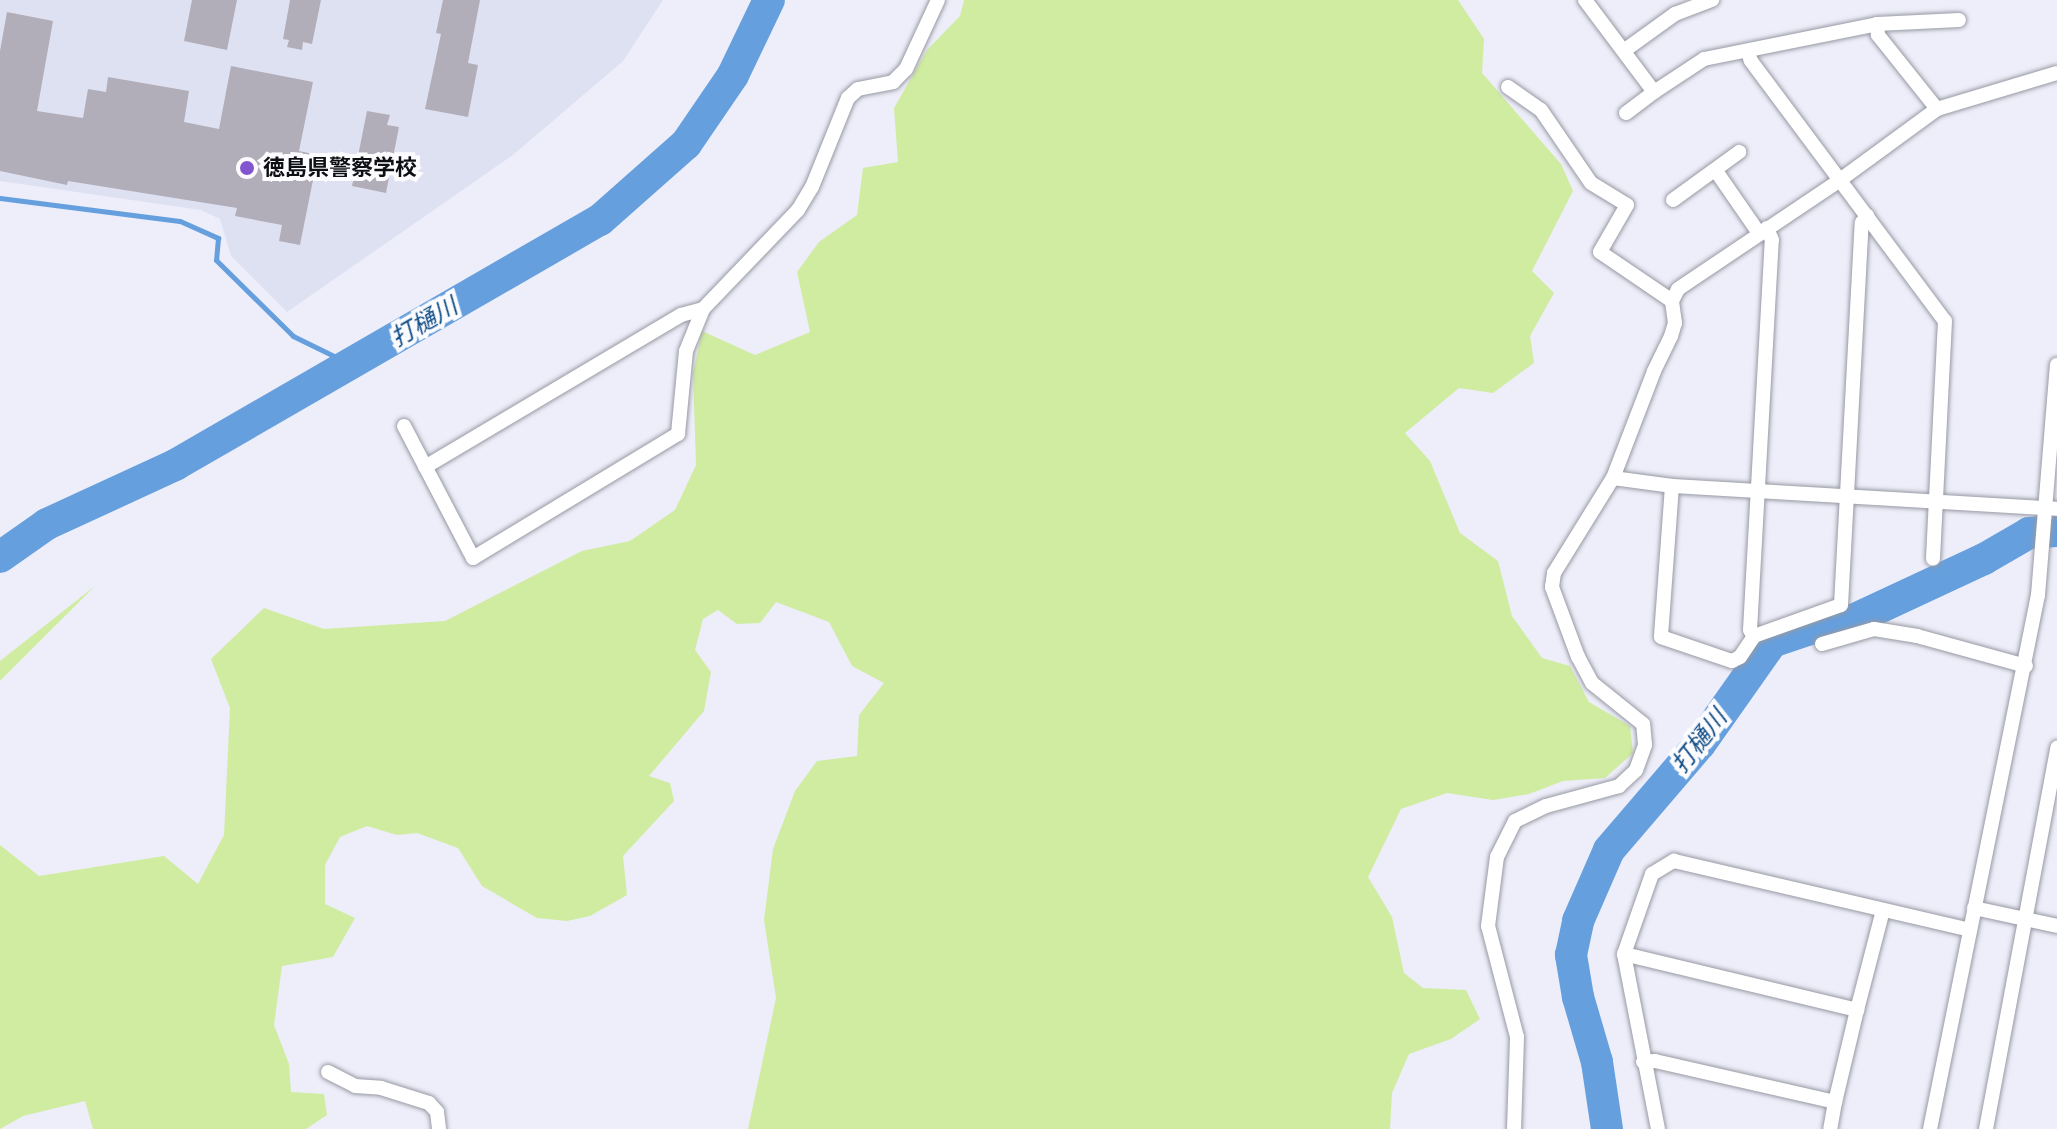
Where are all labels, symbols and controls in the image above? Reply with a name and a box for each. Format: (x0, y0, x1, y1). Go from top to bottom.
place label: 徳島県警察学校 (263, 155, 417, 181)
marker: 徳島県警察学校 (238, 159, 256, 177)
water label: 打樋川 (386, 292, 462, 352)
water label: 打樋川 (1665, 704, 1733, 778)

